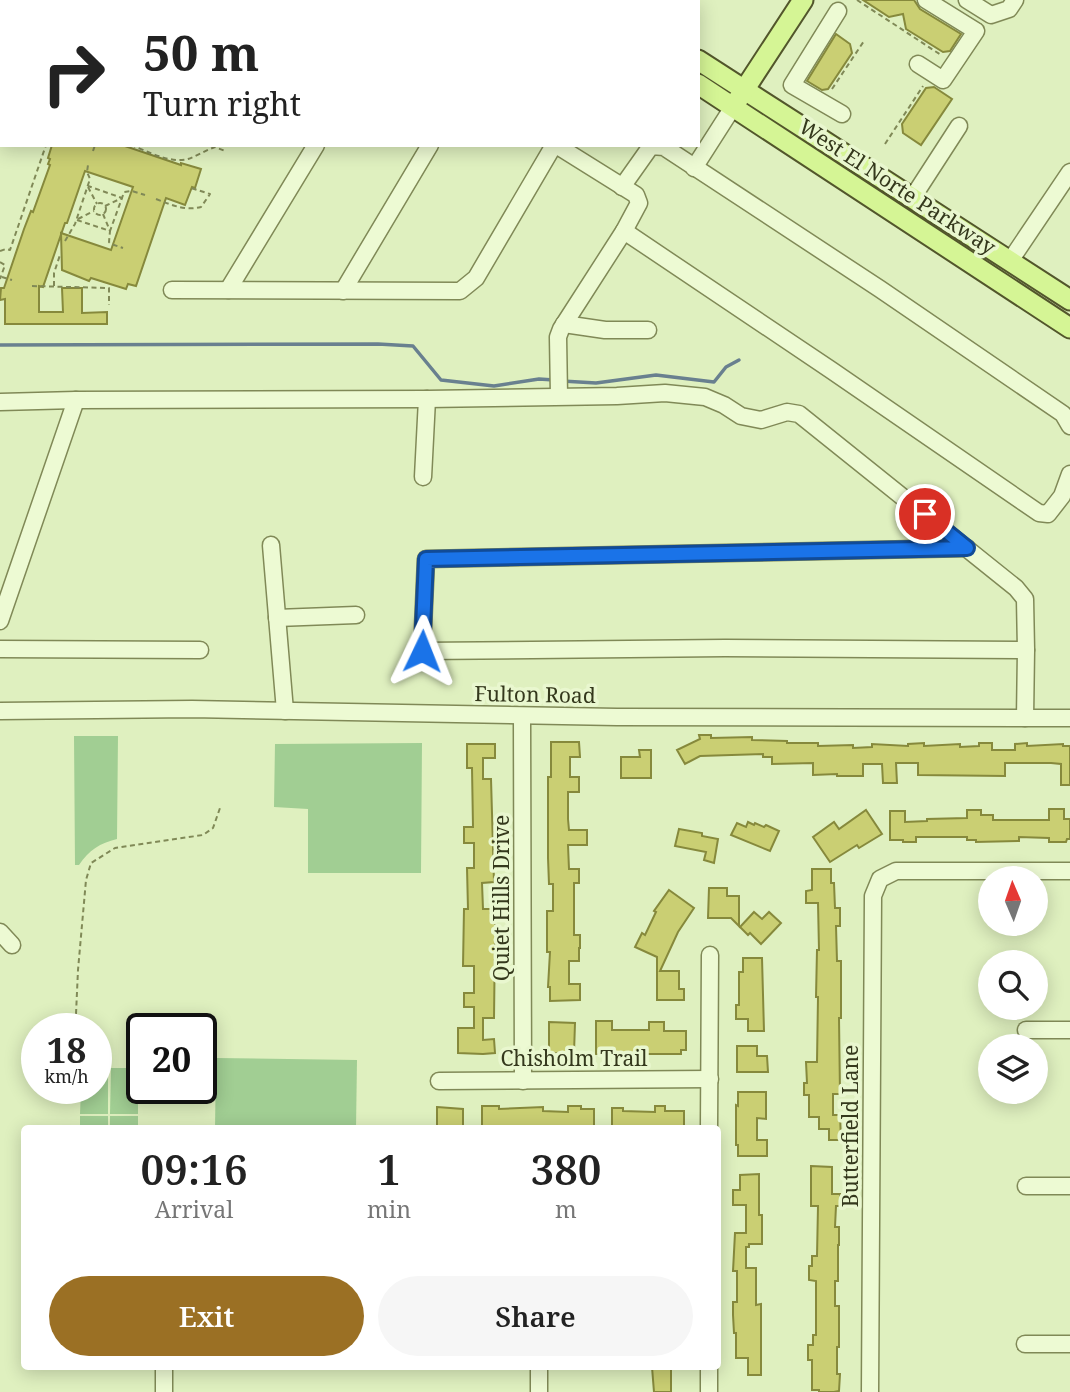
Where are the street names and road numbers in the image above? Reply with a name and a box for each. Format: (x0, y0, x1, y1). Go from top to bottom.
street label: West El Norte Parkway (794, 112, 1002, 260)
street label: Fulton Road (474, 679, 596, 709)
street label: Quiet Hills Drive (487, 815, 515, 981)
street label: Chisholm Trail (500, 1044, 648, 1072)
street label: Butterfield Lane (836, 1045, 864, 1207)

